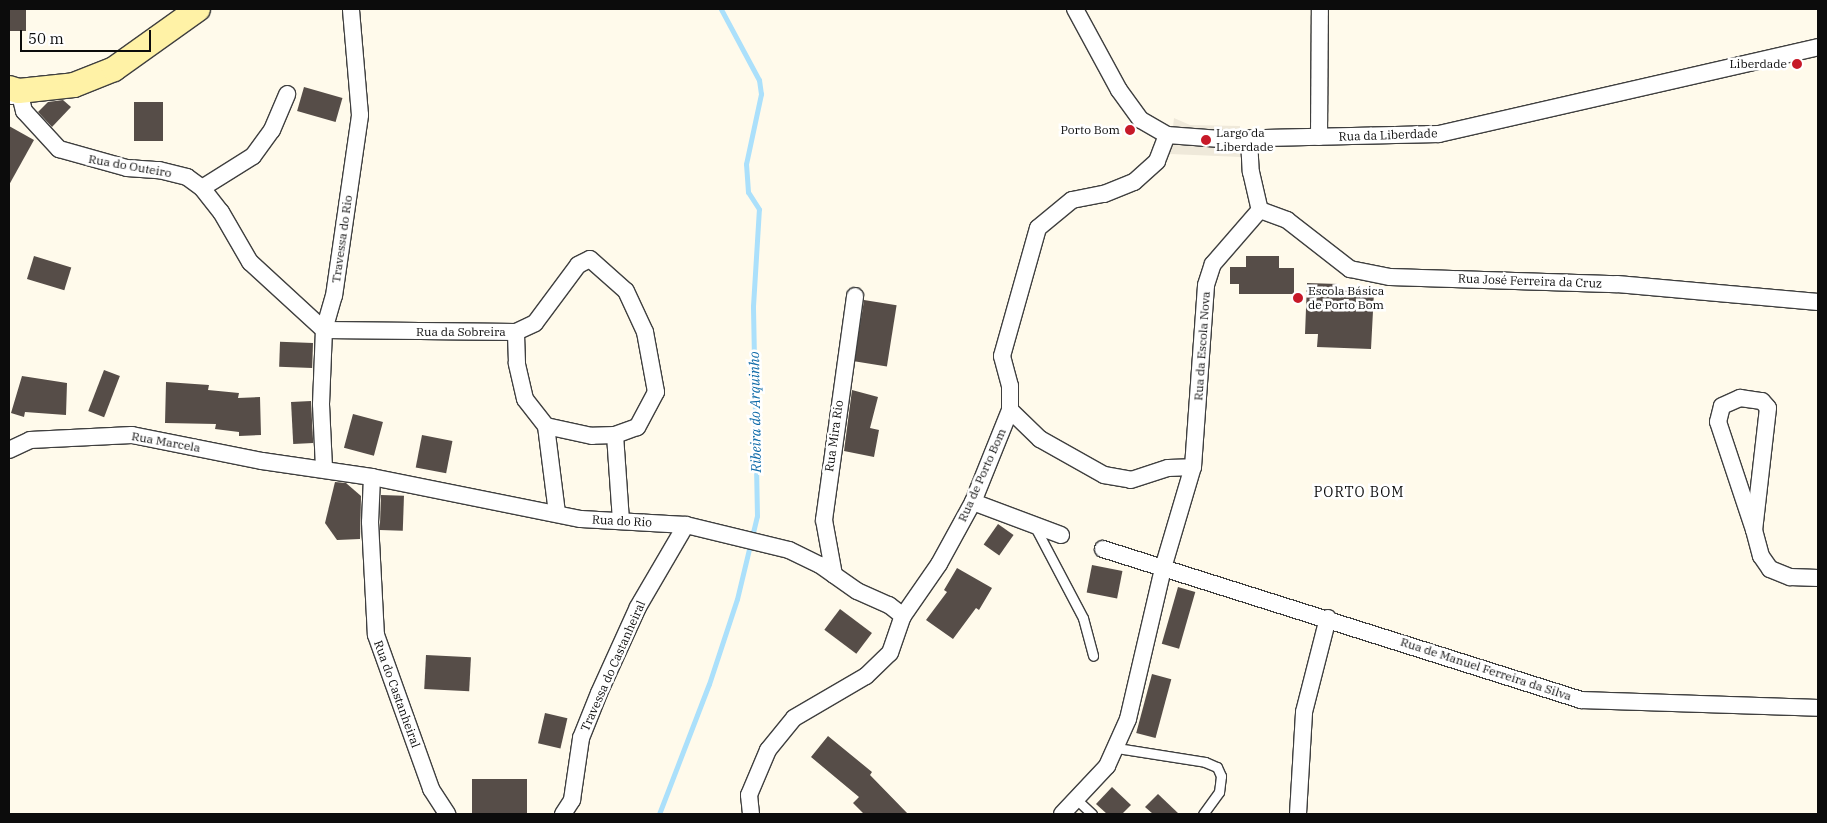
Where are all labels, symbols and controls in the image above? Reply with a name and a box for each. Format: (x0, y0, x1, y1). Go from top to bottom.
scale bar (22, 20, 154, 52)
text: 50 m (28, 29, 64, 48)
place label: Liberdade (1729, 57, 1787, 71)
marker: Liberdade (1791, 58, 1803, 70)
place label: Porto Bom (1061, 123, 1120, 137)
marker: Porto Bom (1124, 124, 1136, 136)
place label: Largo da Liberdade (1216, 126, 1274, 154)
street label: Rua da Liberdade (1338, 126, 1438, 144)
marker: Largo da Liberdade (1200, 134, 1212, 146)
street label: Rua do Outeiro (87, 152, 173, 180)
street label: Travessa do Rio (329, 194, 355, 284)
street label: Rua José Ferreira da Cruz (1458, 271, 1602, 291)
place label: Escola Básica de Porto Bom (1308, 284, 1384, 312)
street label: Rua da Escola Nova (1191, 291, 1213, 401)
marker: Escola Básica de Porto Bom (1292, 292, 1304, 304)
street label: Rua da Sobreira (416, 325, 506, 339)
water label: Ribeira do Arquinho (746, 351, 764, 473)
street label: Rua Mira Rio (822, 399, 846, 473)
street label: Rua de Porto Bom (955, 426, 1009, 524)
street label: Rua Marcela (130, 429, 202, 455)
district label: PORTO BOM (1313, 484, 1405, 500)
street label: Rua do Rio (592, 512, 652, 530)
street label: Travessa do Castanheiral (578, 598, 648, 734)
street label: Rua de Manuel Ferreira da Silva (1399, 634, 1573, 704)
street label: Rua do Castanheiral (371, 638, 423, 750)

